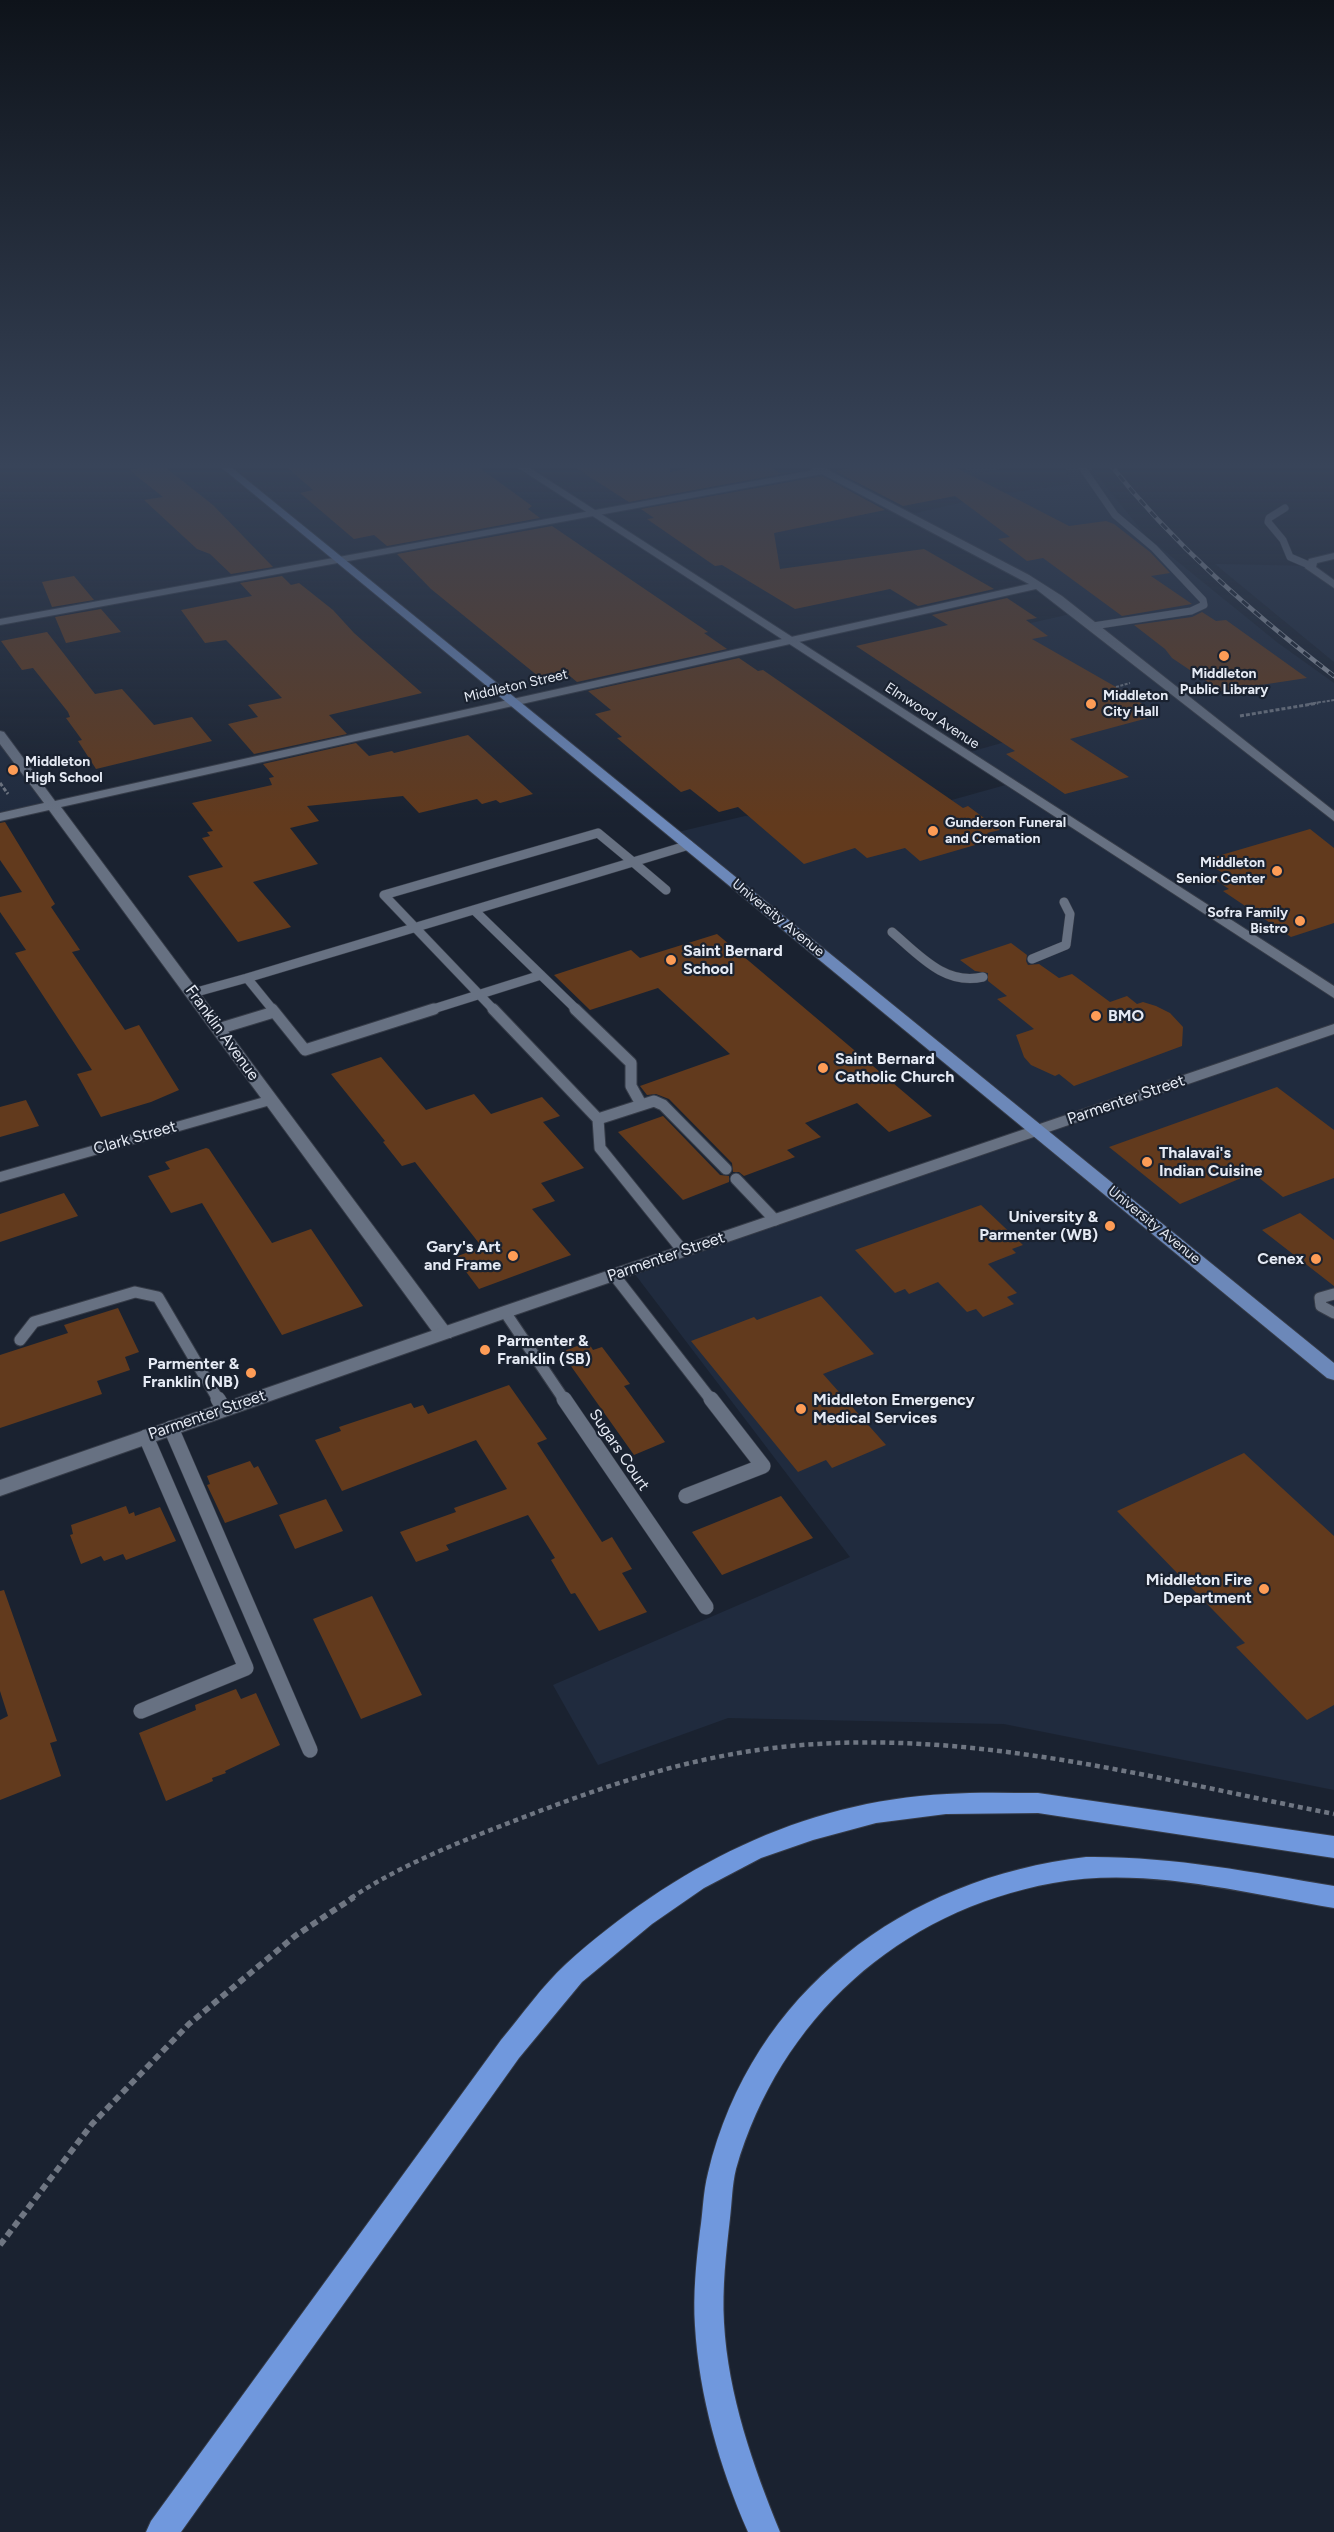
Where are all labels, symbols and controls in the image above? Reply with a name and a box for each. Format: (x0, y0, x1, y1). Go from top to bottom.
marker: Middleton Public Library (1217, 649, 1231, 663)
street label: Middleton Street (462, 666, 570, 706)
place label: Middleton Public Library (1180, 666, 1268, 698)
street label: Elmwood Avenue (882, 679, 982, 753)
place label: Middleton City Hall (1103, 688, 1168, 720)
marker: Middleton City Hall (1084, 697, 1098, 711)
place label: Middleton High School (25, 754, 103, 786)
marker: Middleton High School (6, 763, 20, 777)
place label: Gunderson Funeral and Cremation (945, 815, 1066, 848)
marker: Gunderson Funeral and Cremation (926, 824, 940, 838)
place label: Middleton Senior Center (1176, 855, 1265, 888)
marker: Middleton Senior Center (1270, 864, 1284, 878)
street label: University Avenue (729, 876, 827, 960)
place label: Sofra Family Bistro (1207, 905, 1288, 938)
marker: Sofra Family Bistro (1293, 914, 1307, 928)
place label: Saint Bernard School (683, 941, 783, 979)
marker: Saint Bernard School (664, 953, 678, 967)
street label: Franklin Avenue (181, 982, 263, 1084)
place label: BMO (1108, 1006, 1144, 1026)
marker: BMO (1089, 1009, 1103, 1023)
place label: Saint Bernard Catholic Church (835, 1049, 954, 1087)
marker: Saint Bernard Catholic Church (816, 1061, 830, 1075)
street label: Parmenter Street (1065, 1071, 1187, 1129)
street label: Clark Street (91, 1117, 179, 1159)
place label: Thalavai's Indian Cuisine (1159, 1143, 1262, 1181)
marker: Thalavai's Indian Cuisine (1140, 1155, 1154, 1169)
street label: University Avenue (1105, 1183, 1203, 1267)
place label: University & Parmenter (WB) (979, 1207, 1098, 1245)
marker: University & Parmenter (WB) (1103, 1219, 1117, 1233)
street label: Parmenter Street (605, 1228, 727, 1286)
place label: Gary's Art and Frame (424, 1237, 501, 1275)
marker: Gary's Art and Frame (506, 1249, 520, 1263)
place label: Cenex (1257, 1249, 1304, 1269)
marker: Cenex (1309, 1252, 1323, 1266)
place label: Parmenter & Franklin (SB) (497, 1331, 591, 1369)
marker: Parmenter & Franklin (SB) (478, 1343, 492, 1357)
place label: Parmenter & Franklin (NB) (143, 1354, 239, 1392)
marker: Parmenter & Franklin (NB) (244, 1366, 258, 1380)
street label: Parmenter Street (146, 1386, 268, 1444)
place label: Middleton Emergency Medical Services (813, 1390, 975, 1428)
marker: Middleton Emergency Medical Services (794, 1402, 808, 1416)
street label: Sugars Court (585, 1406, 653, 1494)
place label: Middleton Fire Department (1146, 1570, 1252, 1608)
marker: Middleton Fire Department (1257, 1582, 1271, 1596)

